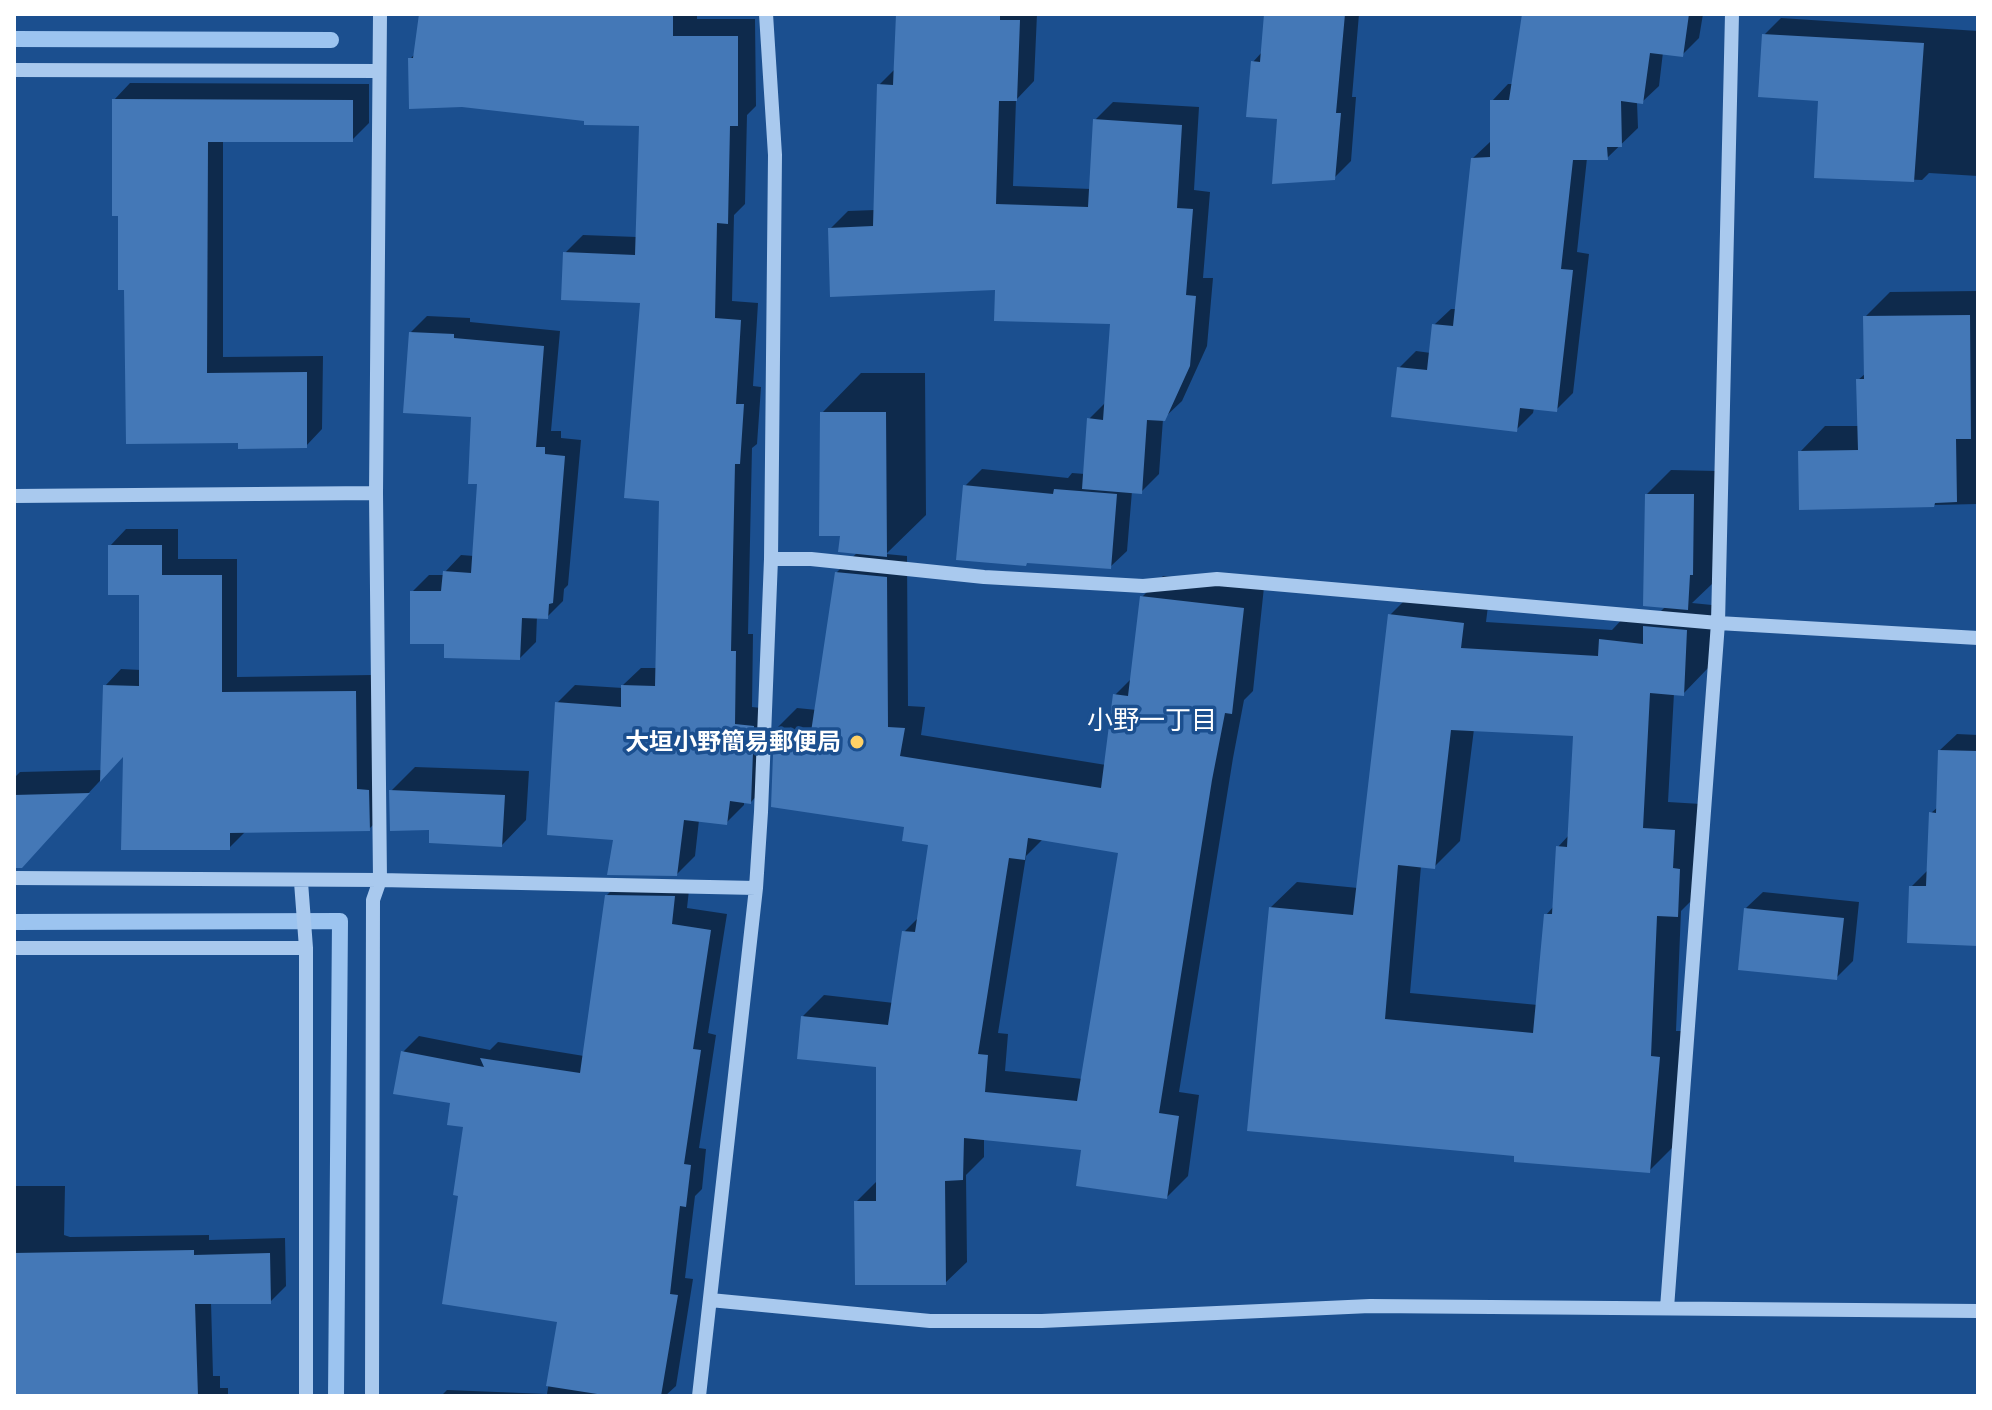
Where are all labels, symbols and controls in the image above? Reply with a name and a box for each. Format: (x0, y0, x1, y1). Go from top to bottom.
district label: 小野一丁目 (1087, 705, 1217, 737)
place label: 大垣小野簡易郵便局 (625, 728, 841, 756)
marker: 大垣小野簡易郵便局 (848, 733, 866, 751)

